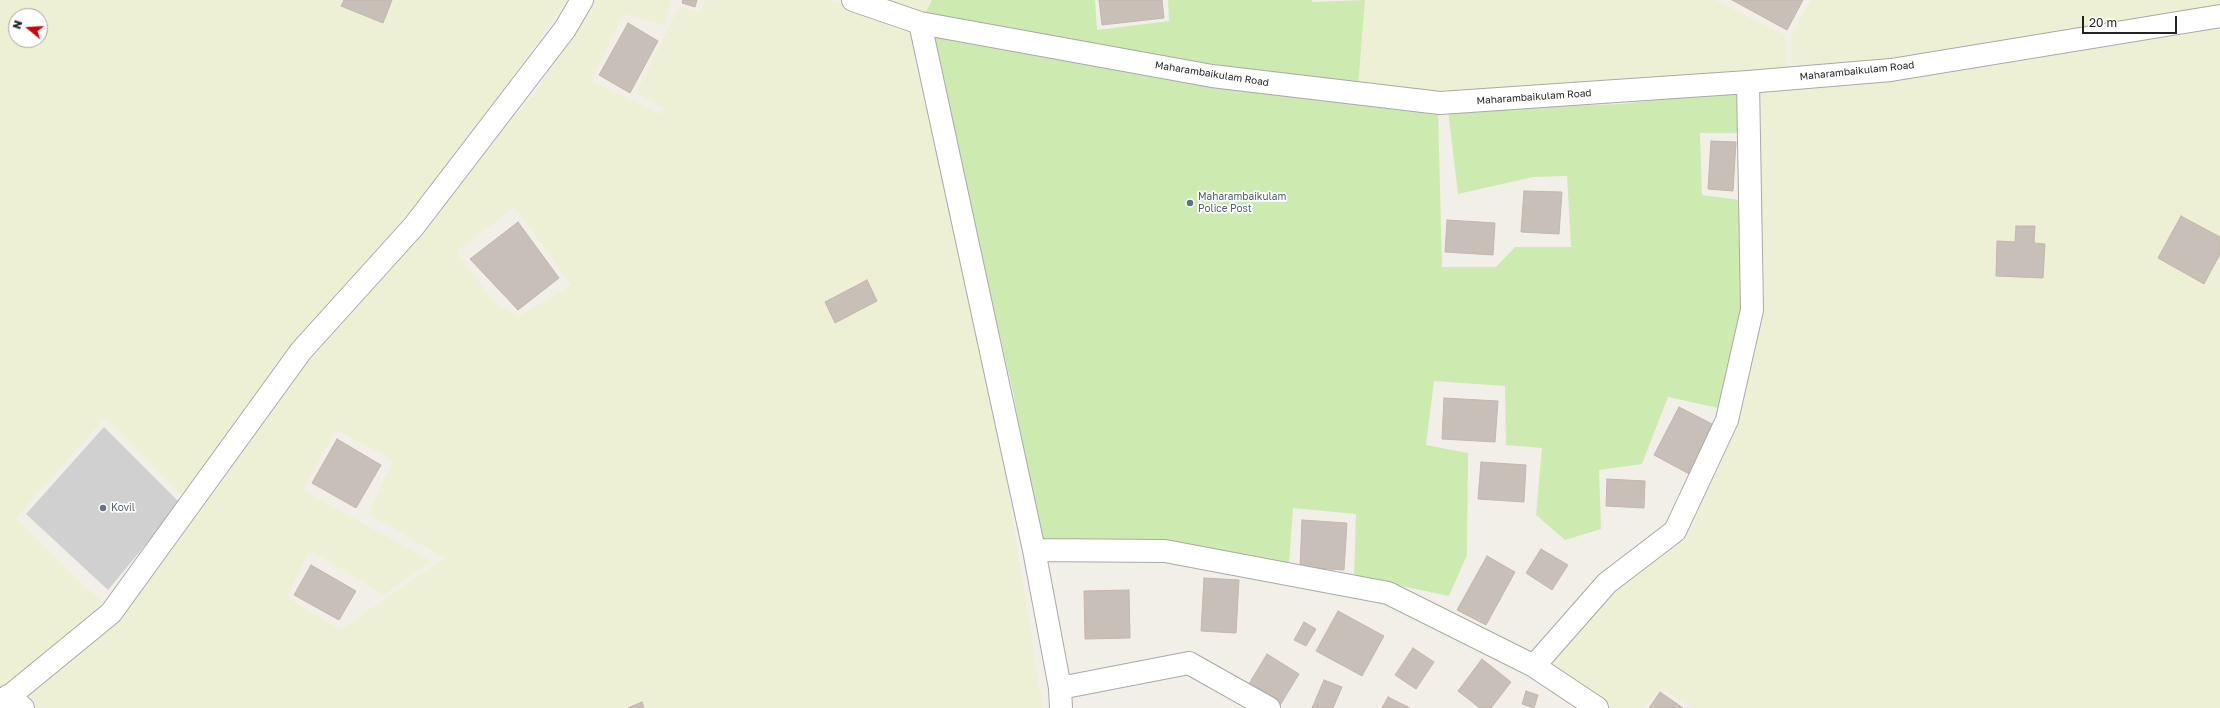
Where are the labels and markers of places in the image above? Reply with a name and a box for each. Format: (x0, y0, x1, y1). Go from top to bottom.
place label: Maharambaikulam Police Post (1198, 191, 1286, 214)
marker: Maharambaikulam Police Post (1185, 198, 1195, 208)
place label: Kovil (111, 502, 135, 514)
marker: Kovil (98, 503, 108, 513)

